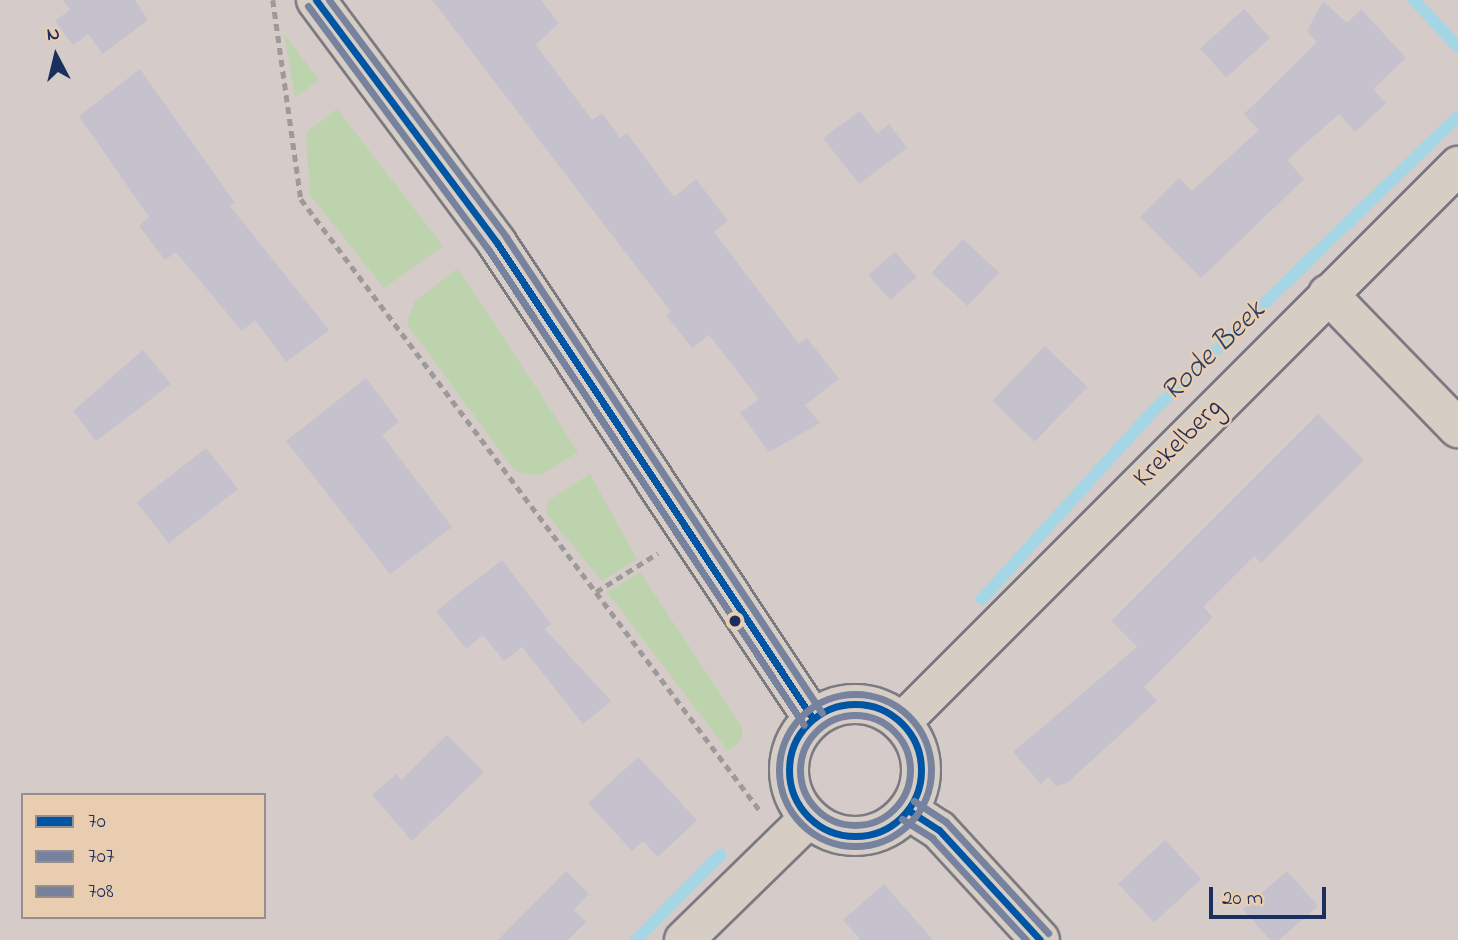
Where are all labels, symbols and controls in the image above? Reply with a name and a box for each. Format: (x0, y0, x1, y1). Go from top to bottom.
text: N (45, 20, 61, 49)
north arrow (21, 21, 91, 91)
water label: Rode Beek (1155, 294, 1273, 410)
street label: Krekelberg (1127, 392, 1231, 496)
unlabelled marker (728, 614, 742, 628)
legend (21, 793, 266, 919)
text: 70 (88, 807, 106, 837)
text: 707 (88, 842, 114, 872)
scale bar (1213, 874, 1330, 918)
text: 708 (88, 877, 114, 907)
text: 20 m (1222, 884, 1263, 914)

